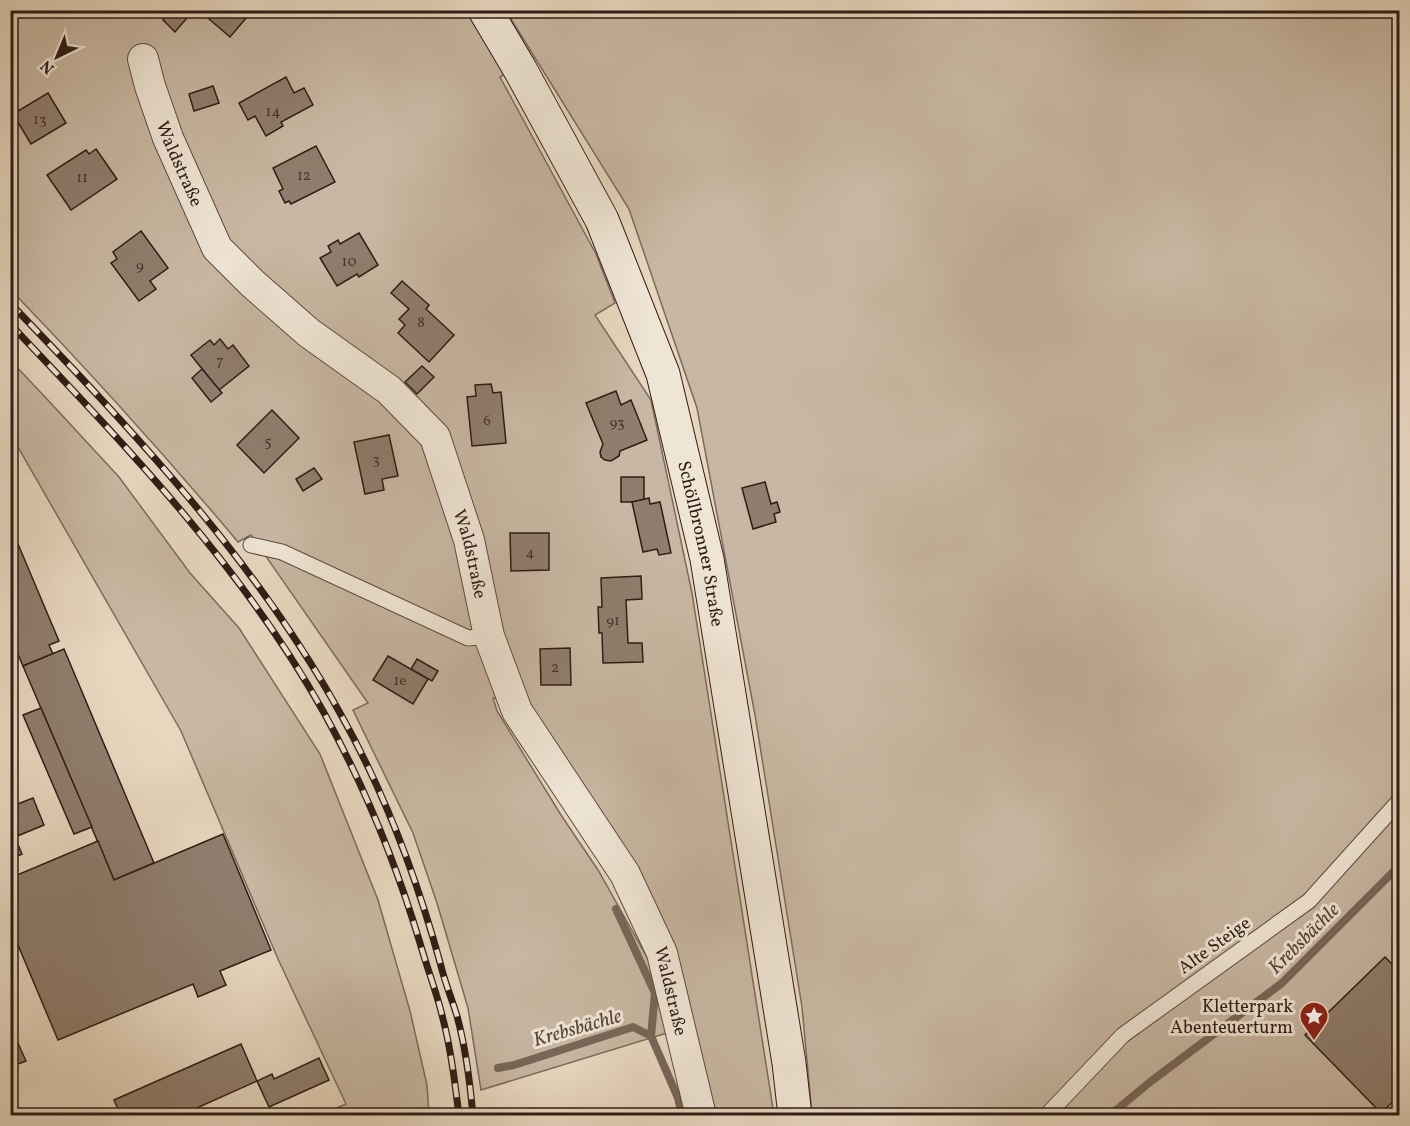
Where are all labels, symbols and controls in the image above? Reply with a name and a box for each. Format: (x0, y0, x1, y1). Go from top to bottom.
north arrow (27, 27, 87, 87)
text: N (36, 54, 60, 79)
house number: 14 (266, 102, 280, 123)
house number: 13 (33, 110, 47, 131)
street label: Waldstraße (149, 118, 208, 211)
house number: 12 (297, 166, 311, 187)
house number: 11 (76, 168, 88, 189)
house number: 10 (342, 252, 356, 273)
house number: 9 (136, 256, 144, 277)
house number: 8 (417, 313, 425, 334)
house number: 7 (216, 351, 224, 372)
house number: 6 (483, 411, 491, 432)
house number: 93 (609, 413, 625, 434)
house number: 5 (264, 432, 272, 453)
house number: 3 (372, 450, 380, 471)
street label: Schöllbronner Straße (670, 459, 729, 629)
street label: Waldstraße (446, 506, 492, 601)
house number: 4 (526, 543, 535, 564)
house number: 91 (606, 611, 620, 632)
house number: 2 (551, 658, 559, 679)
house number: 1e (394, 671, 406, 692)
water label: Krebsbächle (1262, 897, 1347, 981)
street label: Alte Steige (1174, 911, 1256, 981)
street label: Waldstraße (647, 944, 692, 1039)
place label: Kletterpark Abenteuerturm (1170, 995, 1293, 1041)
place icon: Kletterpark Abenteuerturm (1298, 1000, 1330, 1042)
water label: Krebsbächle (530, 1003, 626, 1055)

